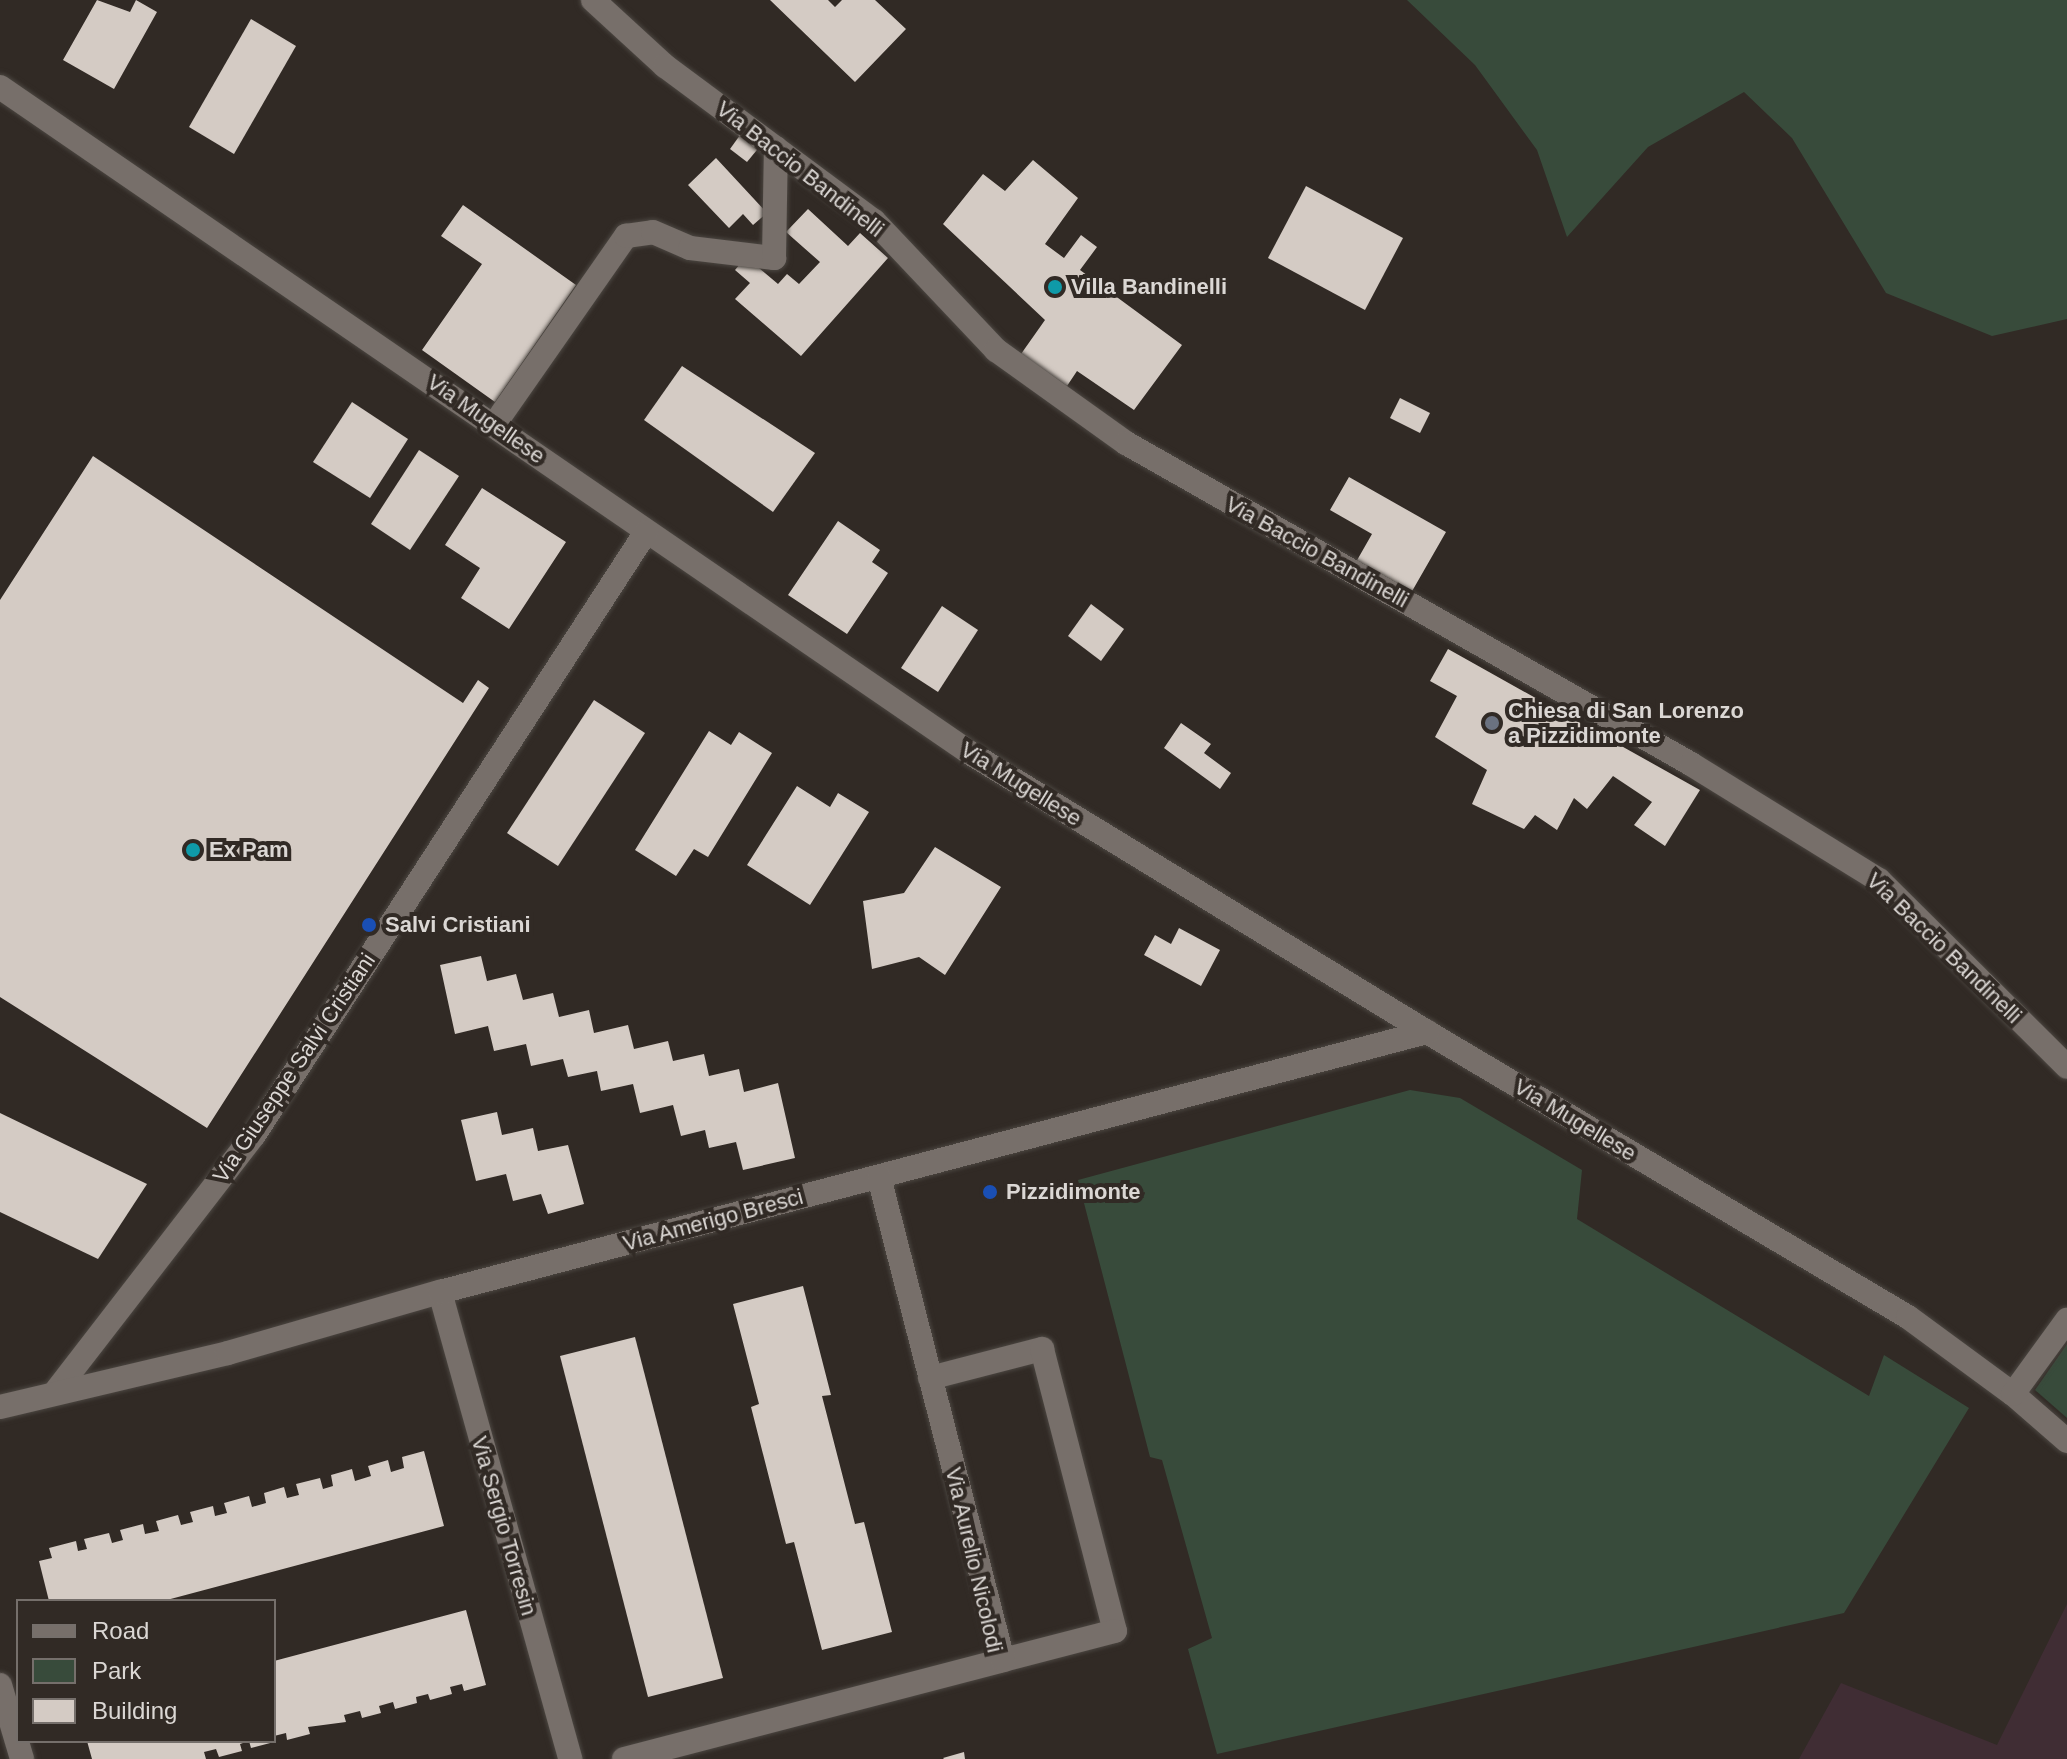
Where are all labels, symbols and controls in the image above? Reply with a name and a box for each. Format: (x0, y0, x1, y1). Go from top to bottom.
street label: Via Baccio Bandinelli (711, 95, 889, 243)
place label: Villa Bandinelli (1071, 274, 1227, 300)
marker: Villa Bandinelli (1046, 278, 1064, 296)
street label: Via Mugellese (422, 369, 550, 469)
street label: Via Baccio Bandinelli (1221, 491, 1413, 613)
place label: Chiesa di San Lorenzo a Pizzidimonte (1508, 697, 1744, 748)
marker: Chiesa di San Lorenzo a Pizzidimonte (1483, 714, 1501, 732)
street label: Via Mugellese (956, 736, 1086, 832)
place label: Ex Pam (209, 837, 288, 863)
marker: Ex Pam (184, 841, 202, 859)
street label: Via Baccio Bandinelli (1861, 867, 2027, 1029)
place label: Salvi Cristiani (385, 912, 531, 938)
marker: Salvi Cristiani (360, 916, 378, 934)
street label: Via Giuseppe Salvi Cristiani (207, 948, 381, 1188)
street label: Via Mugellese (1509, 1073, 1641, 1167)
place label: Pizzidimonte (1006, 1179, 1140, 1205)
street label: Via Amerigo Bresci (619, 1183, 807, 1257)
marker: Pizzidimonte (981, 1183, 999, 1201)
street label: Via Sergio Torresin (466, 1433, 542, 1619)
street label: Via Aurelio Nicolodi (940, 1464, 1008, 1656)
legend (16, 1599, 276, 1743)
text: Road (92, 1617, 149, 1644)
text: Park (92, 1657, 141, 1684)
text: Building (92, 1697, 177, 1724)

